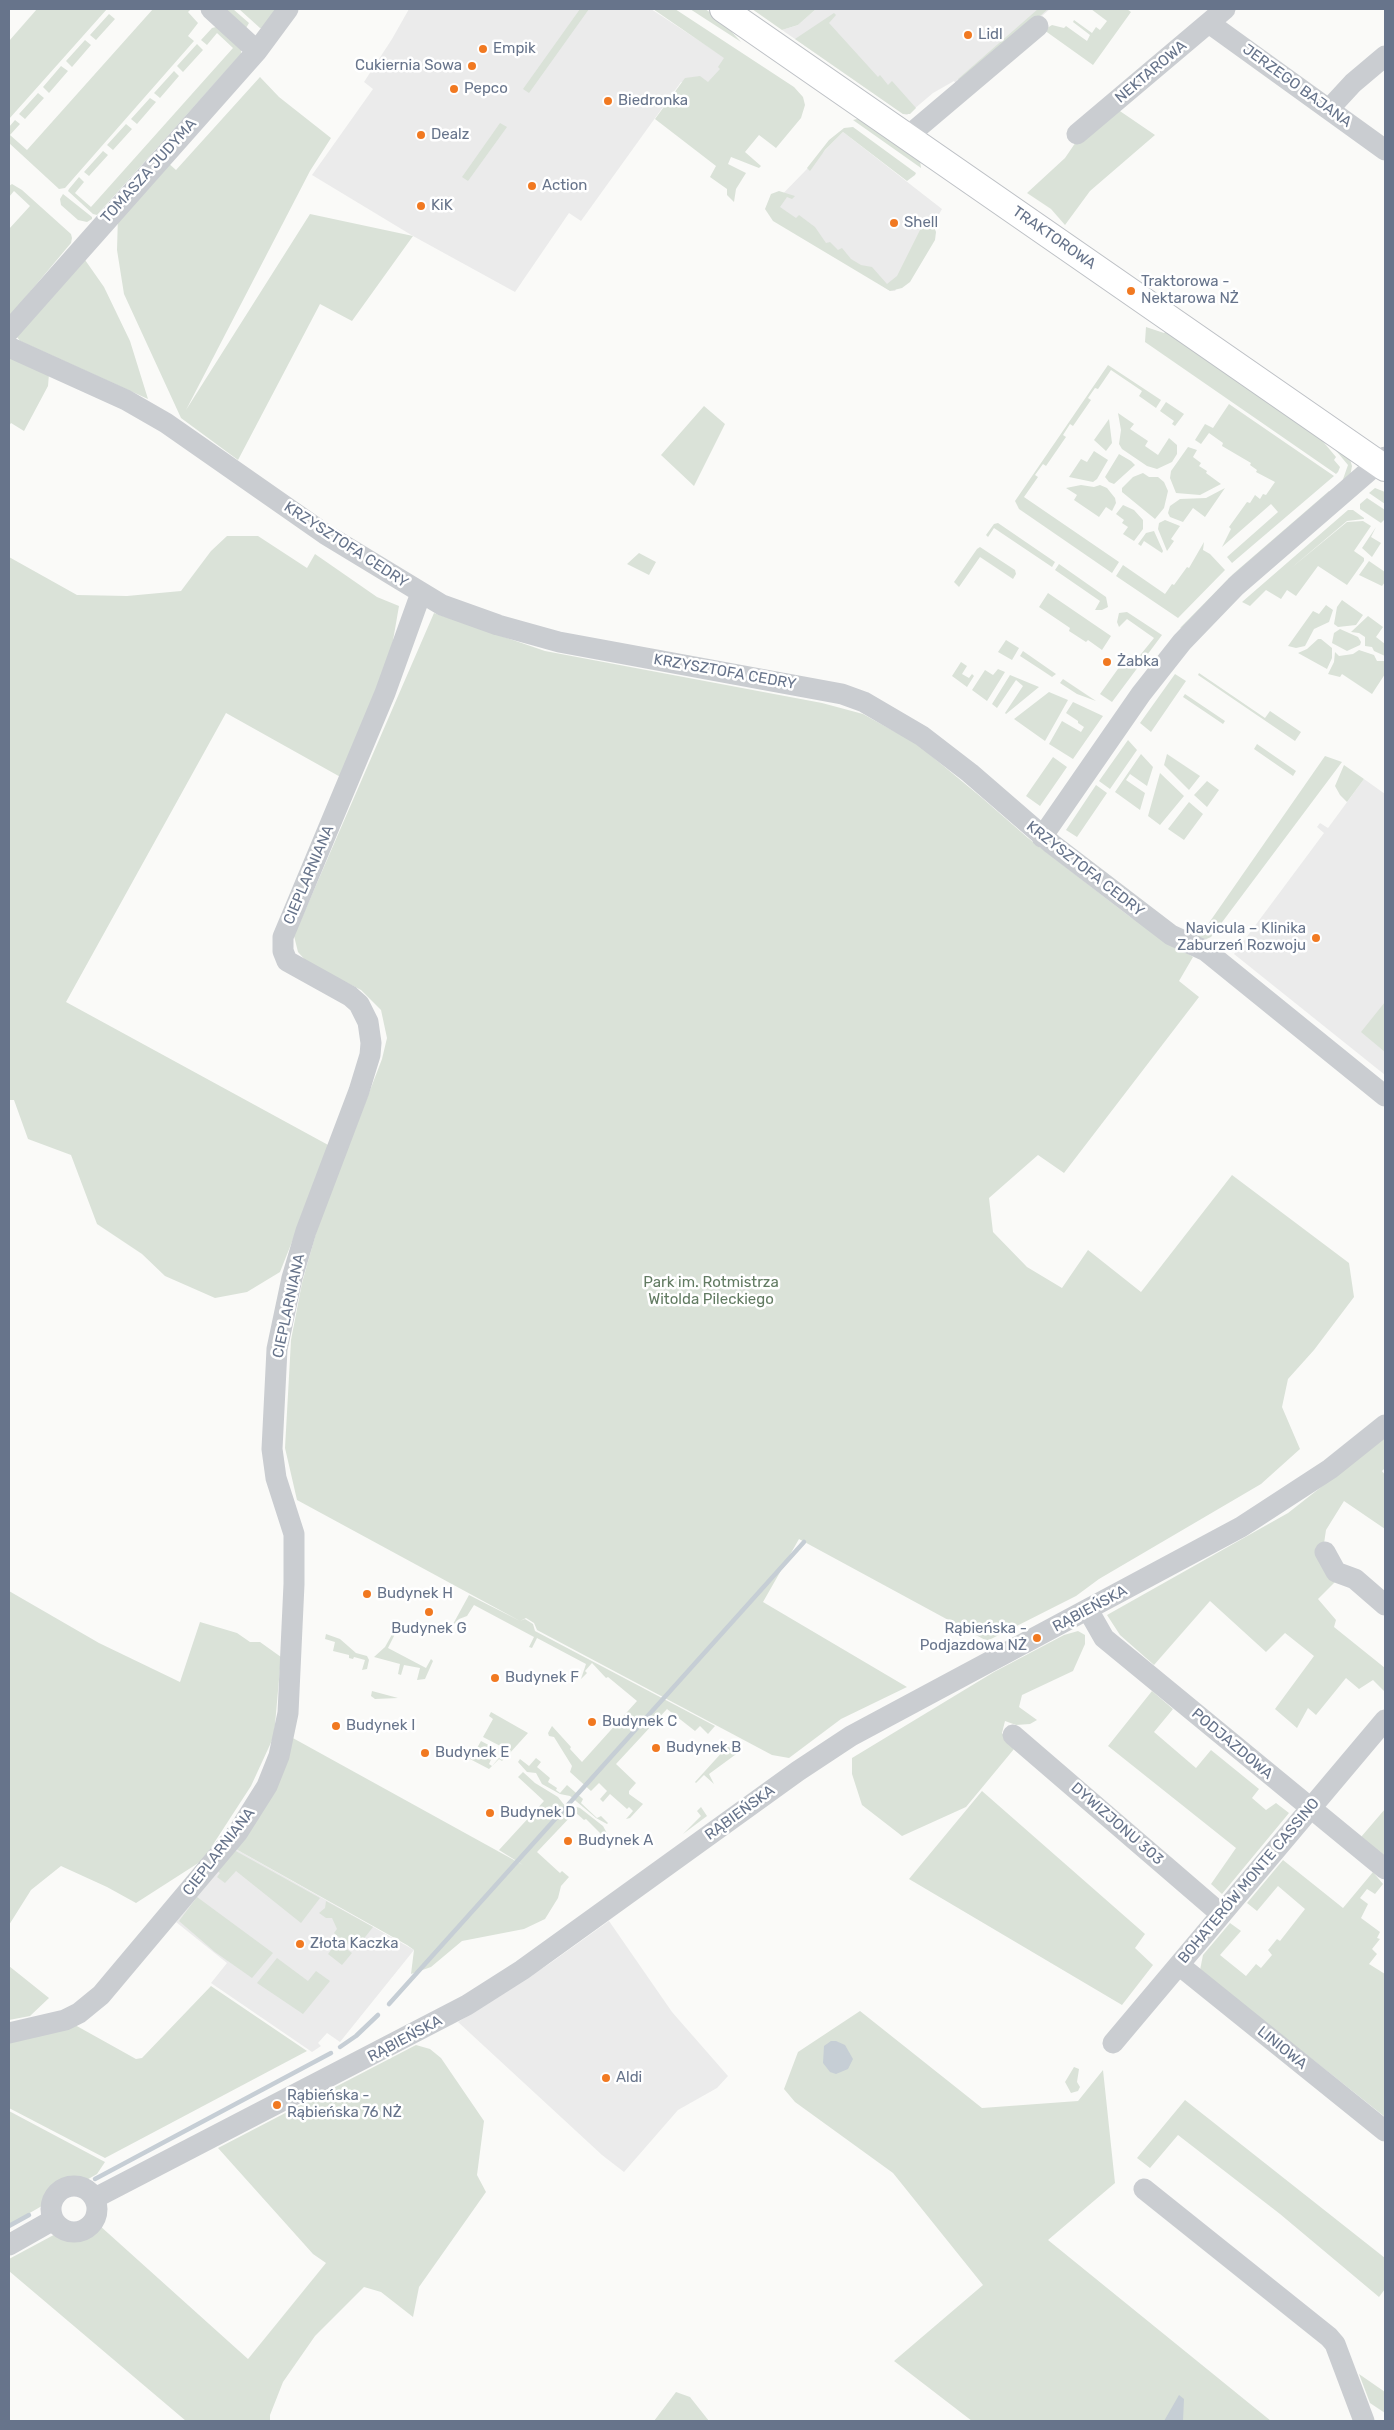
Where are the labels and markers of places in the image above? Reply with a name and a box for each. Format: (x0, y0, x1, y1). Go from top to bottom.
place label: Lidl (978, 26, 1003, 44)
marker: Lidl (962, 29, 974, 41)
place label: Empik (493, 40, 536, 58)
marker: Empik (477, 43, 489, 55)
place label: Cukiernia Sowa (355, 57, 462, 75)
marker: Cukiernia Sowa (466, 60, 478, 72)
place label: Pepco (464, 80, 508, 98)
marker: Pepco (448, 83, 460, 95)
place label: Biedronka (618, 92, 688, 110)
marker: Biedronka (602, 95, 614, 107)
place label: Dealz (431, 126, 469, 144)
marker: Dealz (415, 129, 427, 141)
place label: Action (542, 177, 587, 195)
marker: Action (526, 180, 538, 192)
place label: KiK (431, 197, 453, 215)
marker: KiK (415, 200, 427, 212)
place label: Shell (904, 214, 938, 232)
marker: Shell (888, 217, 900, 229)
place label: Traktorowa - Nektarowa NŻ (1141, 273, 1239, 308)
marker: Traktorowa - Nektarowa NŻ (1125, 285, 1137, 297)
place label: Żabka (1117, 653, 1159, 671)
marker: Żabka (1101, 656, 1113, 668)
place label: Navicula – Klinika Zaburzeń Rozwoju (1177, 920, 1306, 955)
marker: Navicula – Klinika Zaburzeń Rozwoju (1310, 932, 1322, 944)
place label: Budynek H (377, 1585, 453, 1603)
marker: Budynek H (361, 1588, 373, 1600)
marker: Budynek G (423, 1606, 435, 1618)
place label: Budynek G (391, 1620, 467, 1638)
place label: Rąbieńska - Podjazdowa NŻ (920, 1620, 1027, 1655)
marker: Rąbieńska - Podjazdowa NŻ (1031, 1632, 1043, 1644)
place label: Budynek F (505, 1669, 579, 1687)
marker: Budynek F (489, 1672, 501, 1684)
place label: Budynek C (602, 1713, 677, 1731)
marker: Budynek C (586, 1716, 598, 1728)
place label: Budynek I (346, 1717, 415, 1735)
marker: Budynek I (330, 1720, 342, 1732)
place label: Budynek B (666, 1739, 741, 1757)
marker: Budynek B (650, 1742, 662, 1754)
place label: Budynek E (435, 1744, 509, 1762)
marker: Budynek E (419, 1747, 431, 1759)
place label: Budynek D (500, 1804, 575, 1822)
marker: Budynek D (484, 1807, 496, 1819)
place label: Budynek A (578, 1832, 653, 1850)
marker: Budynek A (562, 1835, 574, 1847)
place label: Złota Kaczka (310, 1935, 398, 1953)
marker: Złota Kaczka (294, 1938, 306, 1950)
place label: Aldi (616, 2069, 642, 2087)
marker: Aldi (600, 2072, 612, 2084)
place label: Rąbieńska - Rąbieńska 76 NŻ (287, 2087, 402, 2122)
marker: Rąbieńska - Rąbieńska 76 NŻ (271, 2099, 283, 2111)

